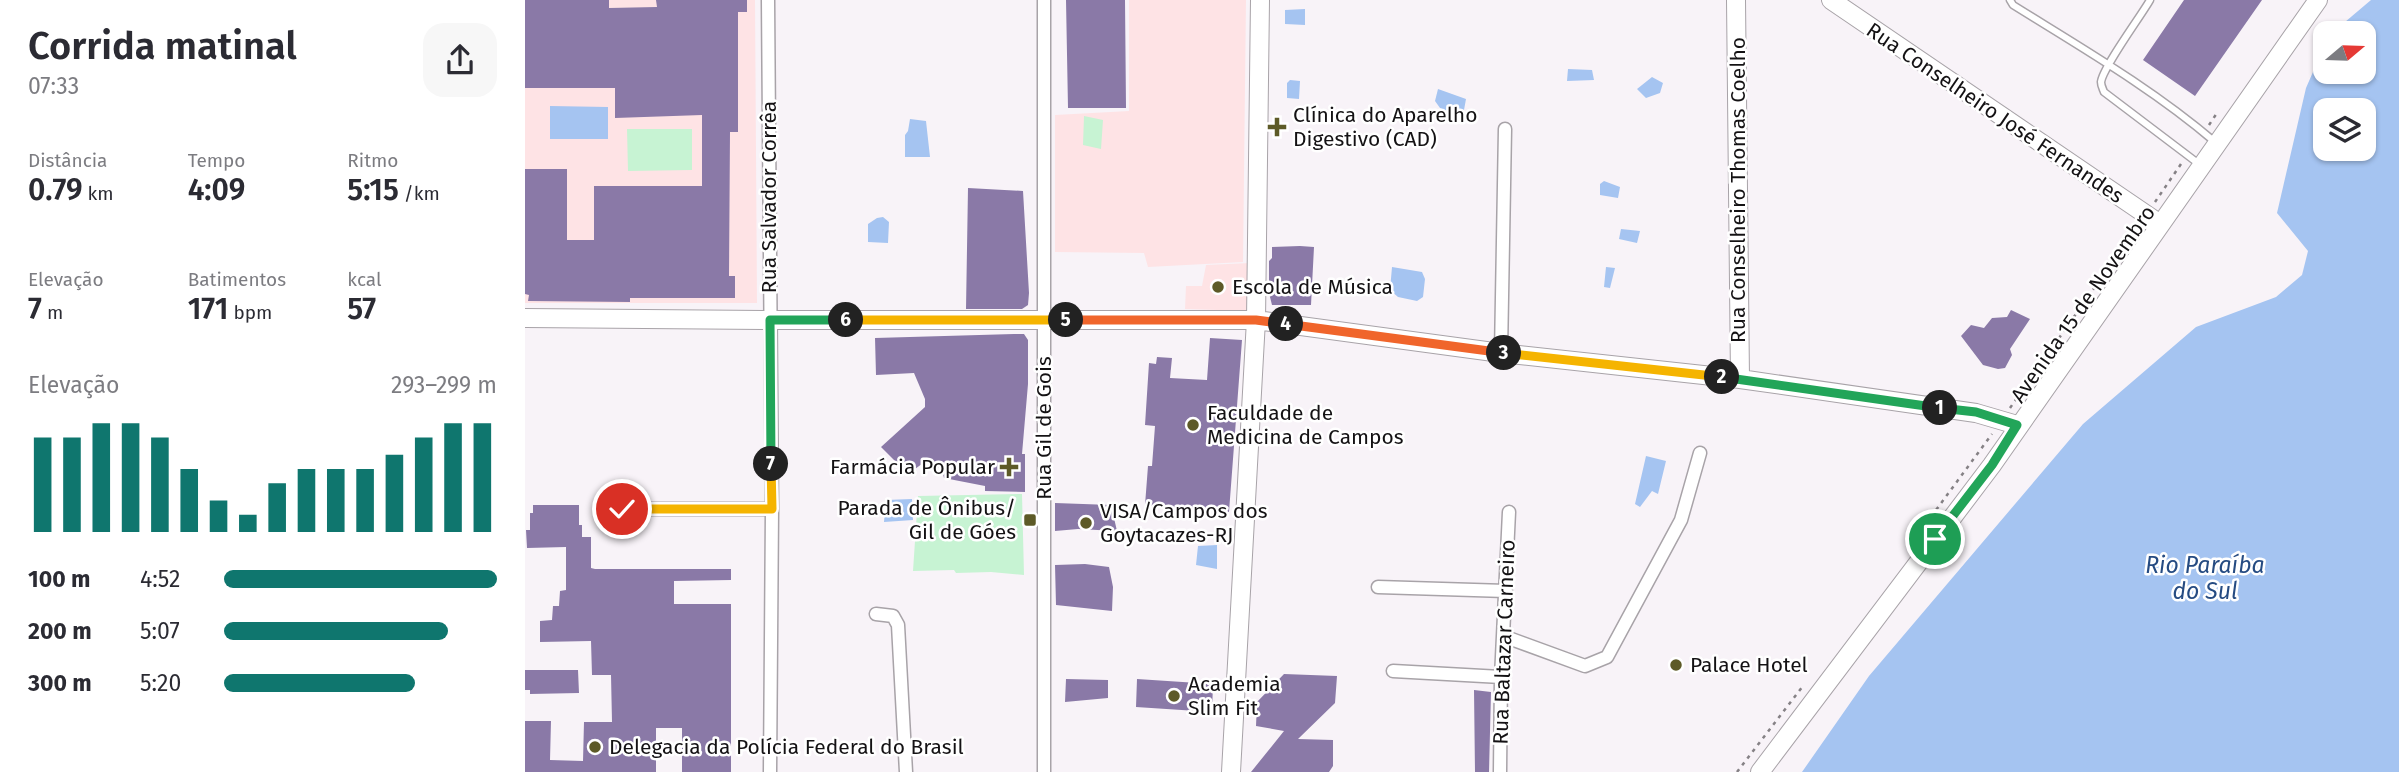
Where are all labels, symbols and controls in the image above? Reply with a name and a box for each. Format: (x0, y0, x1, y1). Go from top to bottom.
street label: Rua Conselheiro José Fernandes (1861, 17, 2129, 209)
north arrow (2313, 21, 2377, 84)
map controls (2313, 21, 2376, 161)
text: Corrida matinal (28, 23, 297, 69)
button: share (423, 23, 497, 97)
street label: Rua Conselheiro Thomas Coelho (1725, 37, 1751, 343)
text: 07:33 (28, 72, 79, 100)
button: layers (2313, 98, 2376, 161)
street label: Rua Salvador Corrêa (756, 101, 782, 293)
place label: Clínica do Aparelho Digestivo (CAD) (1293, 102, 1477, 152)
marker: Clínica do Aparelho Digestivo (CAD) (1267, 117, 1287, 137)
text: Distância (28, 149, 107, 172)
text: Tempo (188, 149, 245, 172)
text: Ritmo (347, 149, 398, 172)
text: 0.79 (28, 172, 83, 208)
text: 4:09 (188, 172, 245, 208)
text: 5:15 (347, 172, 399, 208)
text: km (83, 182, 114, 205)
text: /km (399, 182, 440, 205)
street label: Avenida 15 de Novembro (2005, 200, 2161, 408)
text: Elevação (28, 268, 104, 291)
text: Batimentos (188, 268, 286, 291)
text: kcal (347, 268, 382, 291)
place label: Escola de Música (1232, 274, 1393, 300)
marker: Escola de Música (1210, 279, 1226, 295)
text: 7 (28, 291, 42, 327)
text: 171 (188, 291, 228, 327)
text: 57 (347, 291, 376, 327)
text: m (42, 301, 63, 324)
text: bpm (228, 301, 272, 324)
pin: 6 (829, 302, 863, 338)
pin: 5 (1049, 302, 1083, 338)
pin: 4 (1269, 306, 1303, 342)
text: 6 (840, 308, 851, 331)
text: 5 (1060, 308, 1071, 331)
text: 4 (1280, 312, 1291, 335)
pin: 3 (1487, 336, 1521, 370)
text: 3 (1499, 341, 1508, 364)
street label: Rua Gil de Gois (1031, 356, 1057, 500)
pin: 2 (1705, 360, 1739, 394)
text: 2 (1717, 365, 1726, 388)
text: Elevação (28, 371, 119, 399)
text: 293–299 m (391, 371, 497, 399)
pin: 1 (1923, 390, 1957, 426)
text: 1 (1935, 396, 1944, 419)
place label: Faculdade de Medicina de Campos (1207, 400, 1404, 450)
marker: Faculdade de Medicina de Campos (1185, 417, 1201, 433)
pin: 7 (754, 447, 789, 482)
text: 7 (766, 452, 775, 475)
place label: Farmácia Popular (830, 454, 995, 480)
marker: Farmácia Popular (1001, 459, 1017, 475)
pin (592, 479, 652, 539)
icon: check (603, 490, 641, 528)
place label: Parada de Ônibus/ Gil de Góes (837, 495, 1016, 545)
place label: VISA/Campos dos Goytacazes-RJ (1100, 498, 1268, 548)
pin (1905, 509, 1965, 569)
marker: Parada de Ônibus/ Gil de Góes (1022, 512, 1038, 528)
marker: VISA/Campos dos Goytacazes-RJ (1078, 515, 1094, 531)
icon: arrive (1916, 520, 1954, 558)
street label: Rua Baltazar Carneiro (1487, 539, 1521, 745)
water label: Rio Paraíba do Sul (2145, 551, 2265, 605)
text: 100 m (28, 565, 90, 593)
text: 4:52 (140, 565, 180, 593)
text: 200 m (28, 617, 92, 645)
text: 5:07 (140, 617, 180, 645)
place label: Palace Hotel (1690, 652, 1808, 678)
marker: Palace Hotel (1668, 657, 1684, 673)
text: 300 m (28, 669, 92, 697)
text: 5:20 (140, 669, 181, 697)
place label: Academia Slim Fit (1188, 671, 1281, 721)
marker: Academia Slim Fit (1166, 688, 1182, 704)
place label: Delegacia da Polícia Federal do Brasil (609, 734, 964, 760)
marker: Delegacia da Polícia Federal do Brasil (587, 739, 603, 755)

